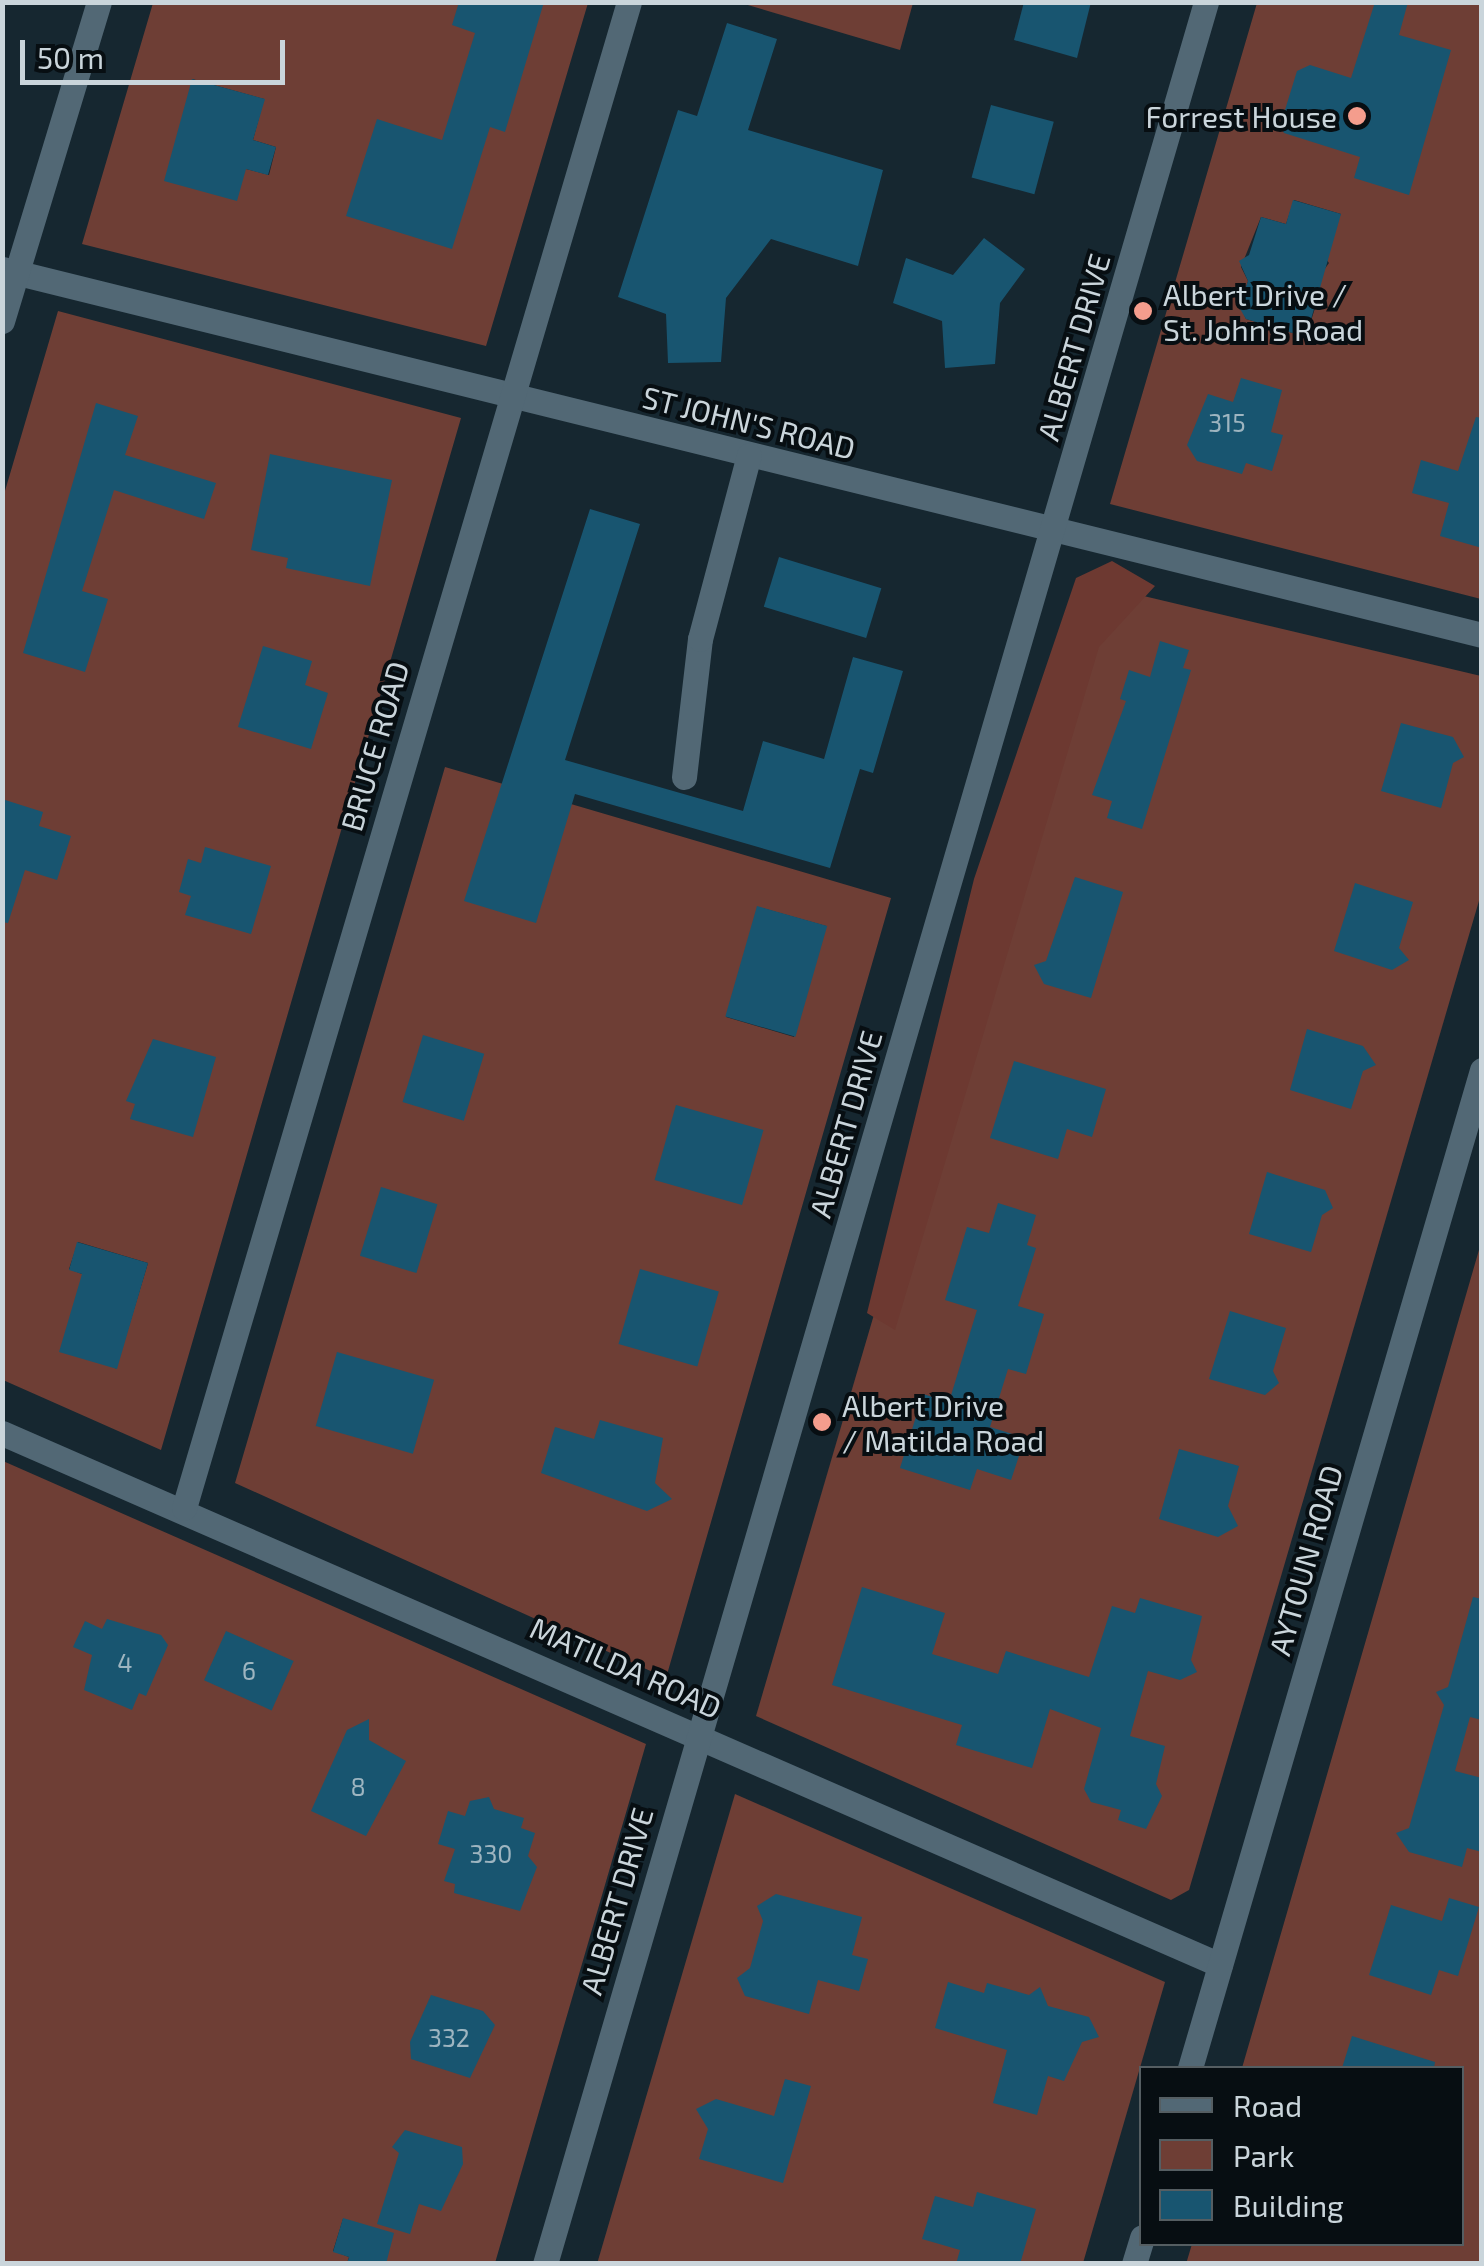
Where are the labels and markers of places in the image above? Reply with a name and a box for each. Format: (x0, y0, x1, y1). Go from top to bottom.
place label: Forrest House (1146, 98, 1337, 134)
marker: Forrest House (1346, 105, 1368, 127)
place label: Albert Drive / St. John's Road (1163, 276, 1364, 346)
marker: Albert Drive / St. John's Road (1132, 300, 1154, 322)
place label: Albert Drive / Matilda Road (842, 1387, 1044, 1458)
marker: Albert Drive / Matilda Road (811, 1411, 833, 1433)

